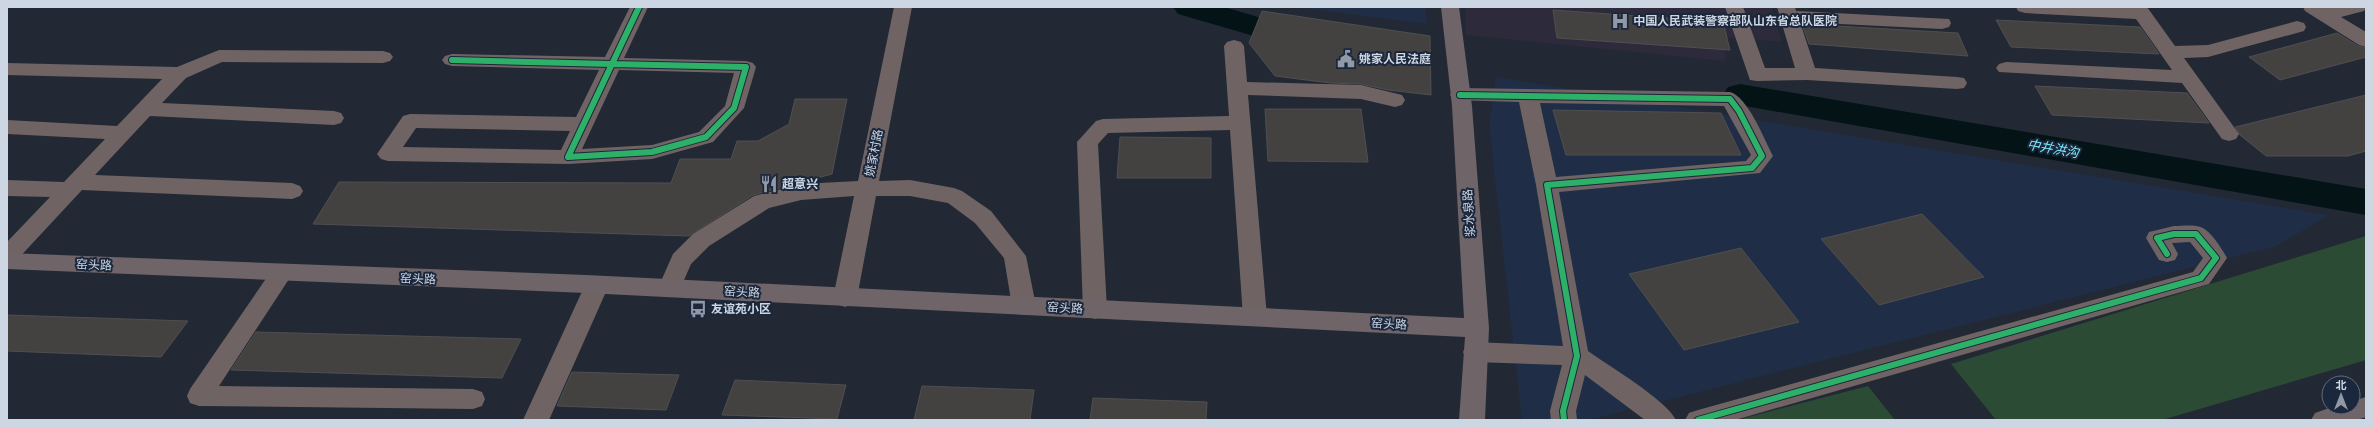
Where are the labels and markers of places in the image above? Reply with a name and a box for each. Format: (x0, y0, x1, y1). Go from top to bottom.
hospital icon: 中国人民武装警察部队山东省总队医院 (1610, 11, 1630, 31)
place label: 中国人民武装警察部队山东省总队医院 (1633, 13, 1837, 29)
public building icon: 姚家人民法庭 (1336, 49, 1356, 69)
place label: 姚家人民法庭 (1359, 51, 1431, 67)
restaurant icon: 超意兴 (759, 174, 779, 194)
place label: 超意兴 (782, 176, 818, 192)
bus stop icon: 友谊苑小区 (688, 299, 708, 319)
place label: 友谊苑小区 (711, 301, 771, 317)

